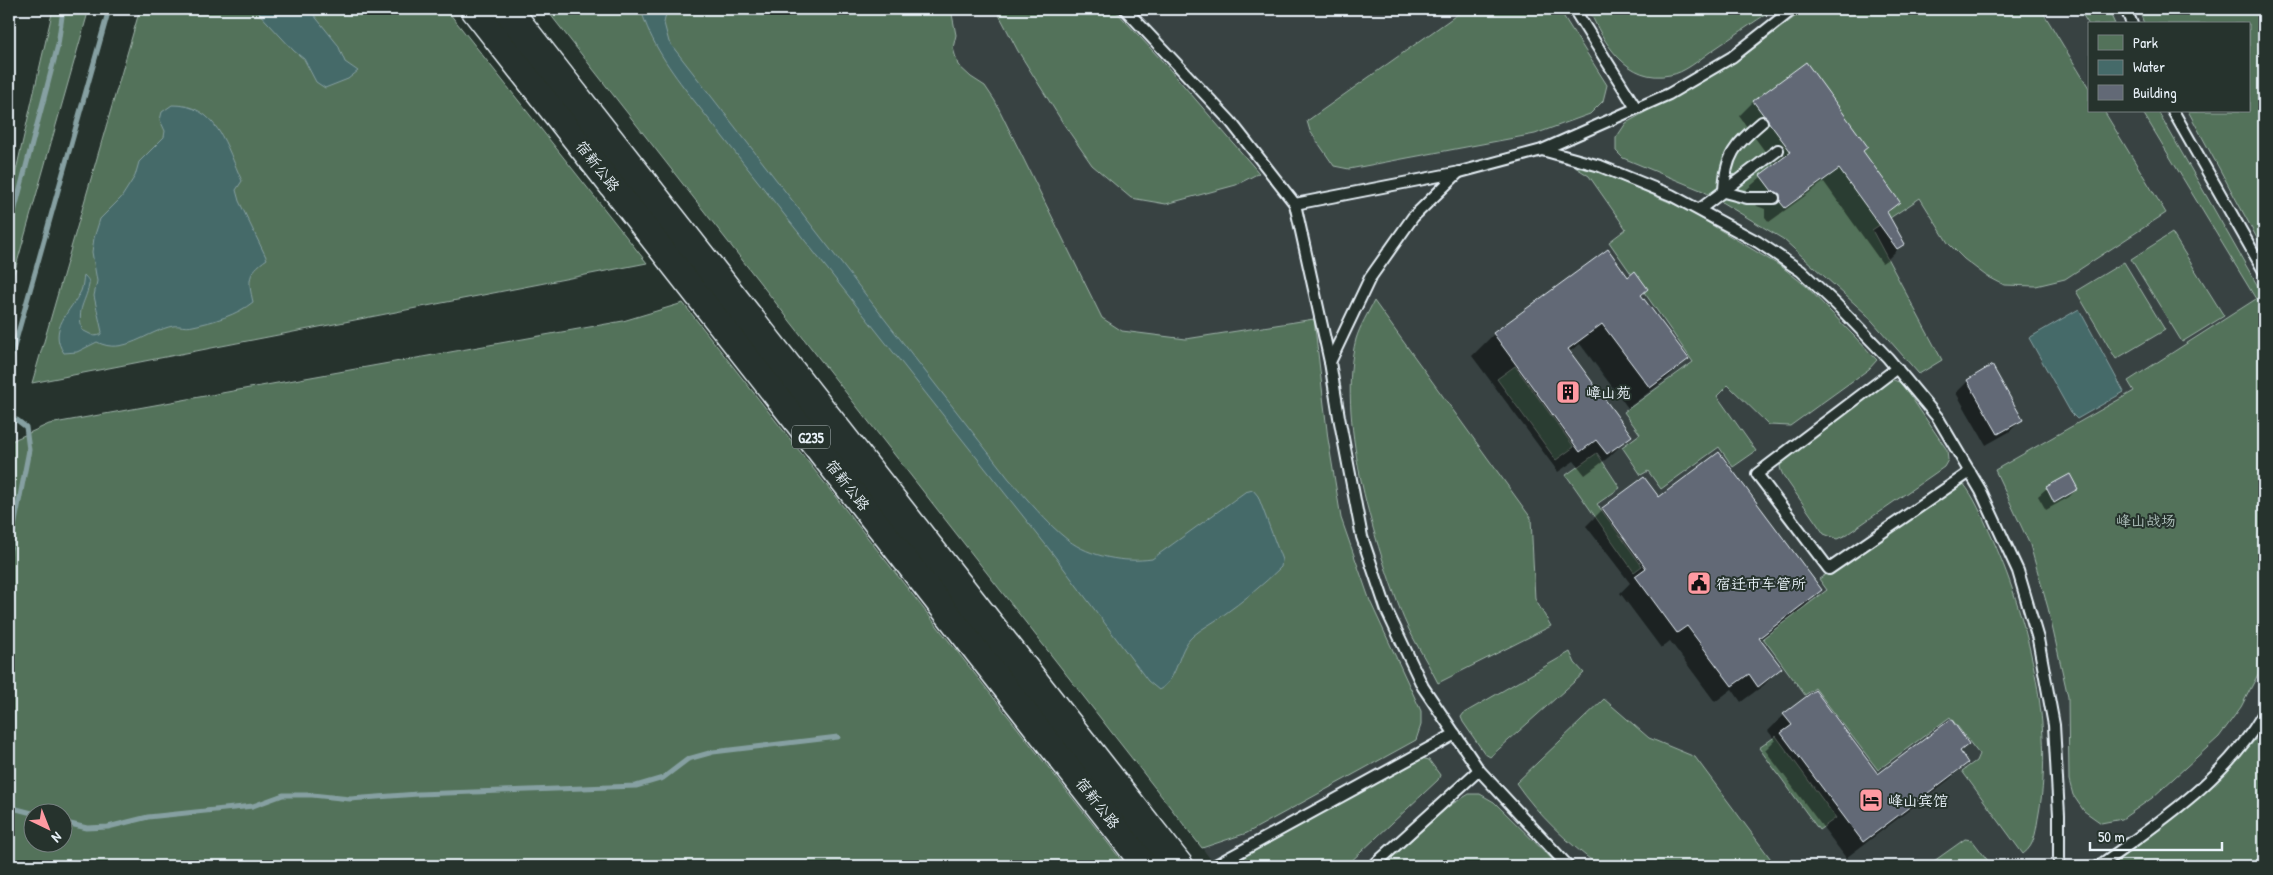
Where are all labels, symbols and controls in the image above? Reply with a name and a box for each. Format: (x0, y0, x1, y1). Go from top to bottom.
legend (2088, 22, 2250, 112)
text: Park (2133, 32, 2158, 53)
text: Water (2133, 56, 2165, 77)
text: Building (2133, 82, 2177, 103)
street label: 宿新公路 (571, 136, 625, 196)
building icon: 嶂山苑 (1555, 379, 1581, 405)
place label: 嶂山苑 (1586, 382, 1631, 403)
road number: G235 (792, 426, 830, 448)
street label: 宿新公路 (821, 455, 875, 515)
park label: 峰山战场 (2116, 510, 2176, 531)
public building icon: 宿迁市车管所 (1686, 570, 1712, 596)
place label: 宿迁市车管所 (1716, 573, 1806, 594)
street label: 宿新公路 (1071, 773, 1125, 833)
hotel icon: 峰山宾馆 (1858, 787, 1884, 813)
place label: 峰山宾馆 (1888, 790, 1948, 811)
north arrow (22, 802, 72, 852)
scale bar (2090, 820, 2223, 852)
text: 50 m (2098, 826, 2125, 847)
text: N (48, 828, 66, 848)

